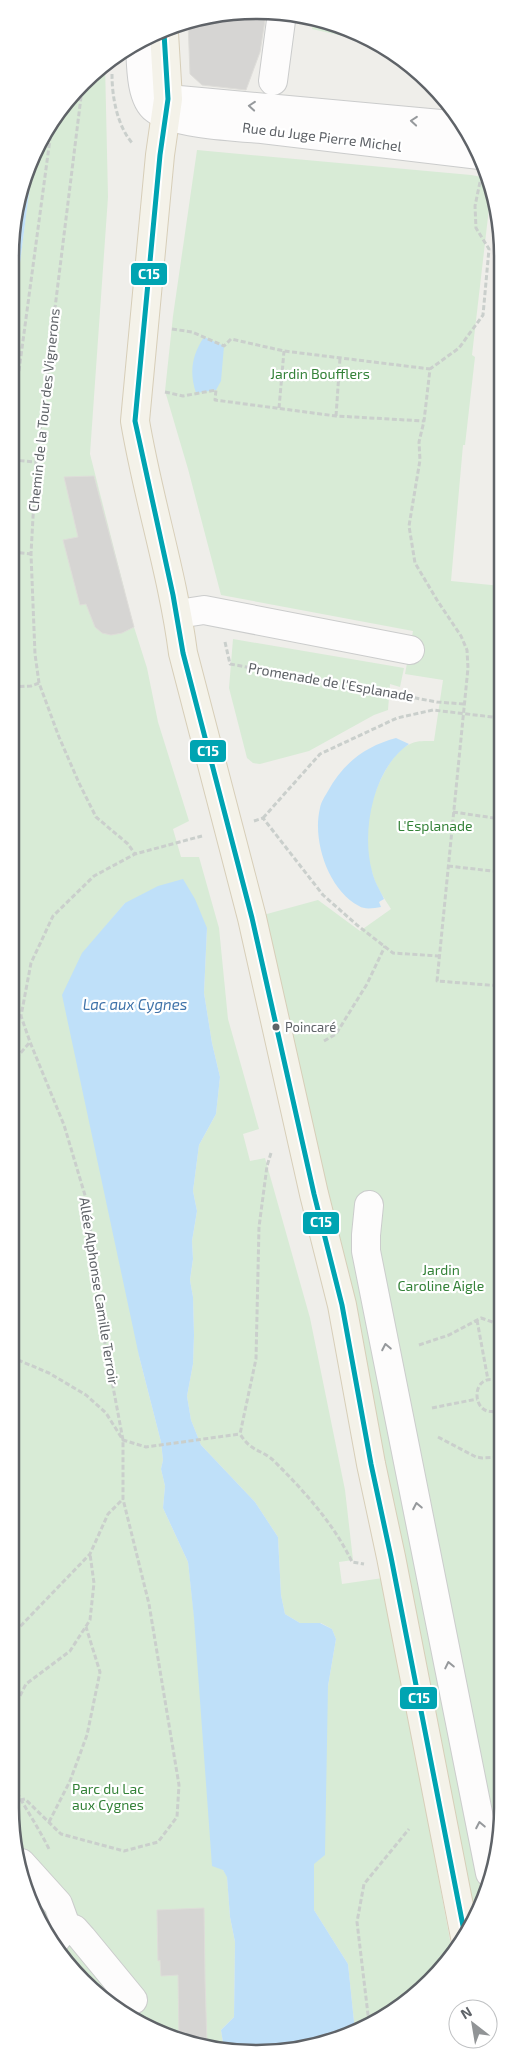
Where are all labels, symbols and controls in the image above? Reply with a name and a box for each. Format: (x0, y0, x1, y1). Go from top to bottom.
one-way arrow (248, 101, 256, 112)
one-way arrow (409, 116, 417, 127)
street label: Rue du Juge Pierre Michel (241, 118, 404, 155)
line badge: C15 (130, 262, 168, 286)
text: C15 (138, 265, 160, 282)
street label: Chemin de la Tour des Vignerons (24, 307, 63, 512)
park label: Jardin Boufflers (270, 365, 370, 382)
street label: Promenade de l'Esplanade (247, 659, 415, 704)
line badge: C15 (189, 739, 227, 763)
text: C15 (197, 742, 219, 759)
park label: L'Esplanade (397, 817, 473, 834)
water label: Lac aux Cygnes (83, 995, 188, 1014)
place label: Poincaré (285, 1019, 336, 1035)
marker: Poincaré (271, 1022, 281, 1032)
street label: Allée Alphonse Camille Terroir (76, 1196, 123, 1386)
line badge: C15 (302, 1211, 340, 1235)
text: C15 (310, 1213, 332, 1230)
park label: Jardin Caroline Aigle (398, 1261, 484, 1294)
one-way arrow (381, 1342, 391, 1351)
one-way arrow (412, 1502, 422, 1511)
one-way arrow (445, 1661, 455, 1670)
line badge: C15 (399, 1686, 438, 1710)
text: C15 (408, 1689, 430, 1706)
park label: Parc du Lac aux Cygnes (72, 1780, 144, 1813)
one-way arrow (476, 1820, 486, 1829)
north arrow (448, 1999, 498, 2049)
text: N (457, 2003, 475, 2022)

